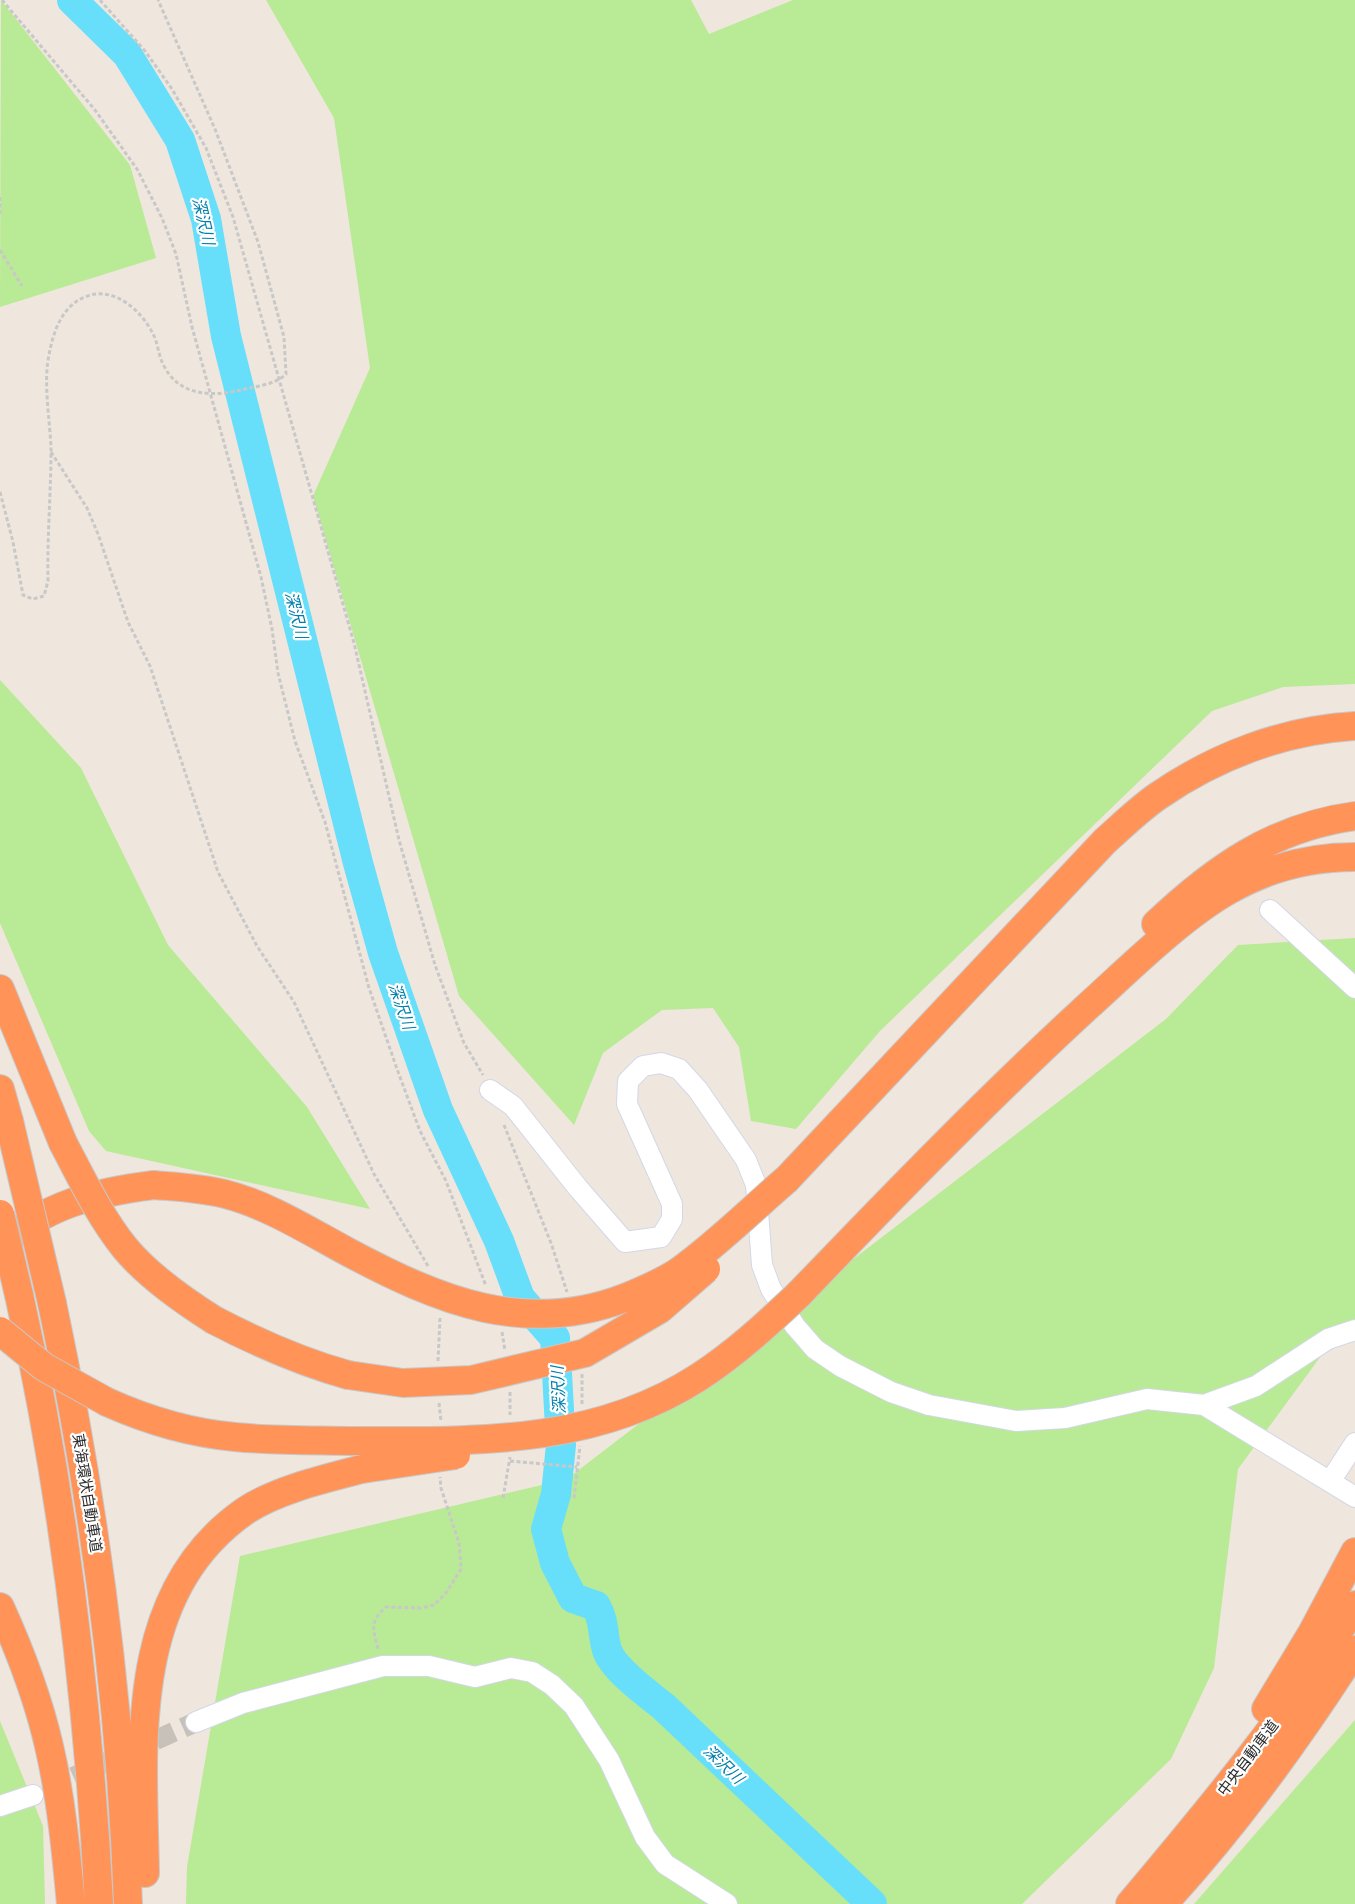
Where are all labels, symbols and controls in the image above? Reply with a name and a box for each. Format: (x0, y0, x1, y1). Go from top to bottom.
water label: 深沢川 (187, 195, 221, 249)
water label: 深沢川 (280, 589, 314, 643)
water label: 深沢川 (383, 980, 421, 1034)
water label: 深沢川 (546, 1363, 571, 1415)
street label: 東海環状自動車道 (67, 1432, 107, 1554)
street label: 中央自動車道 (1212, 1715, 1284, 1801)
water label: 深沢川 (698, 1739, 750, 1791)

